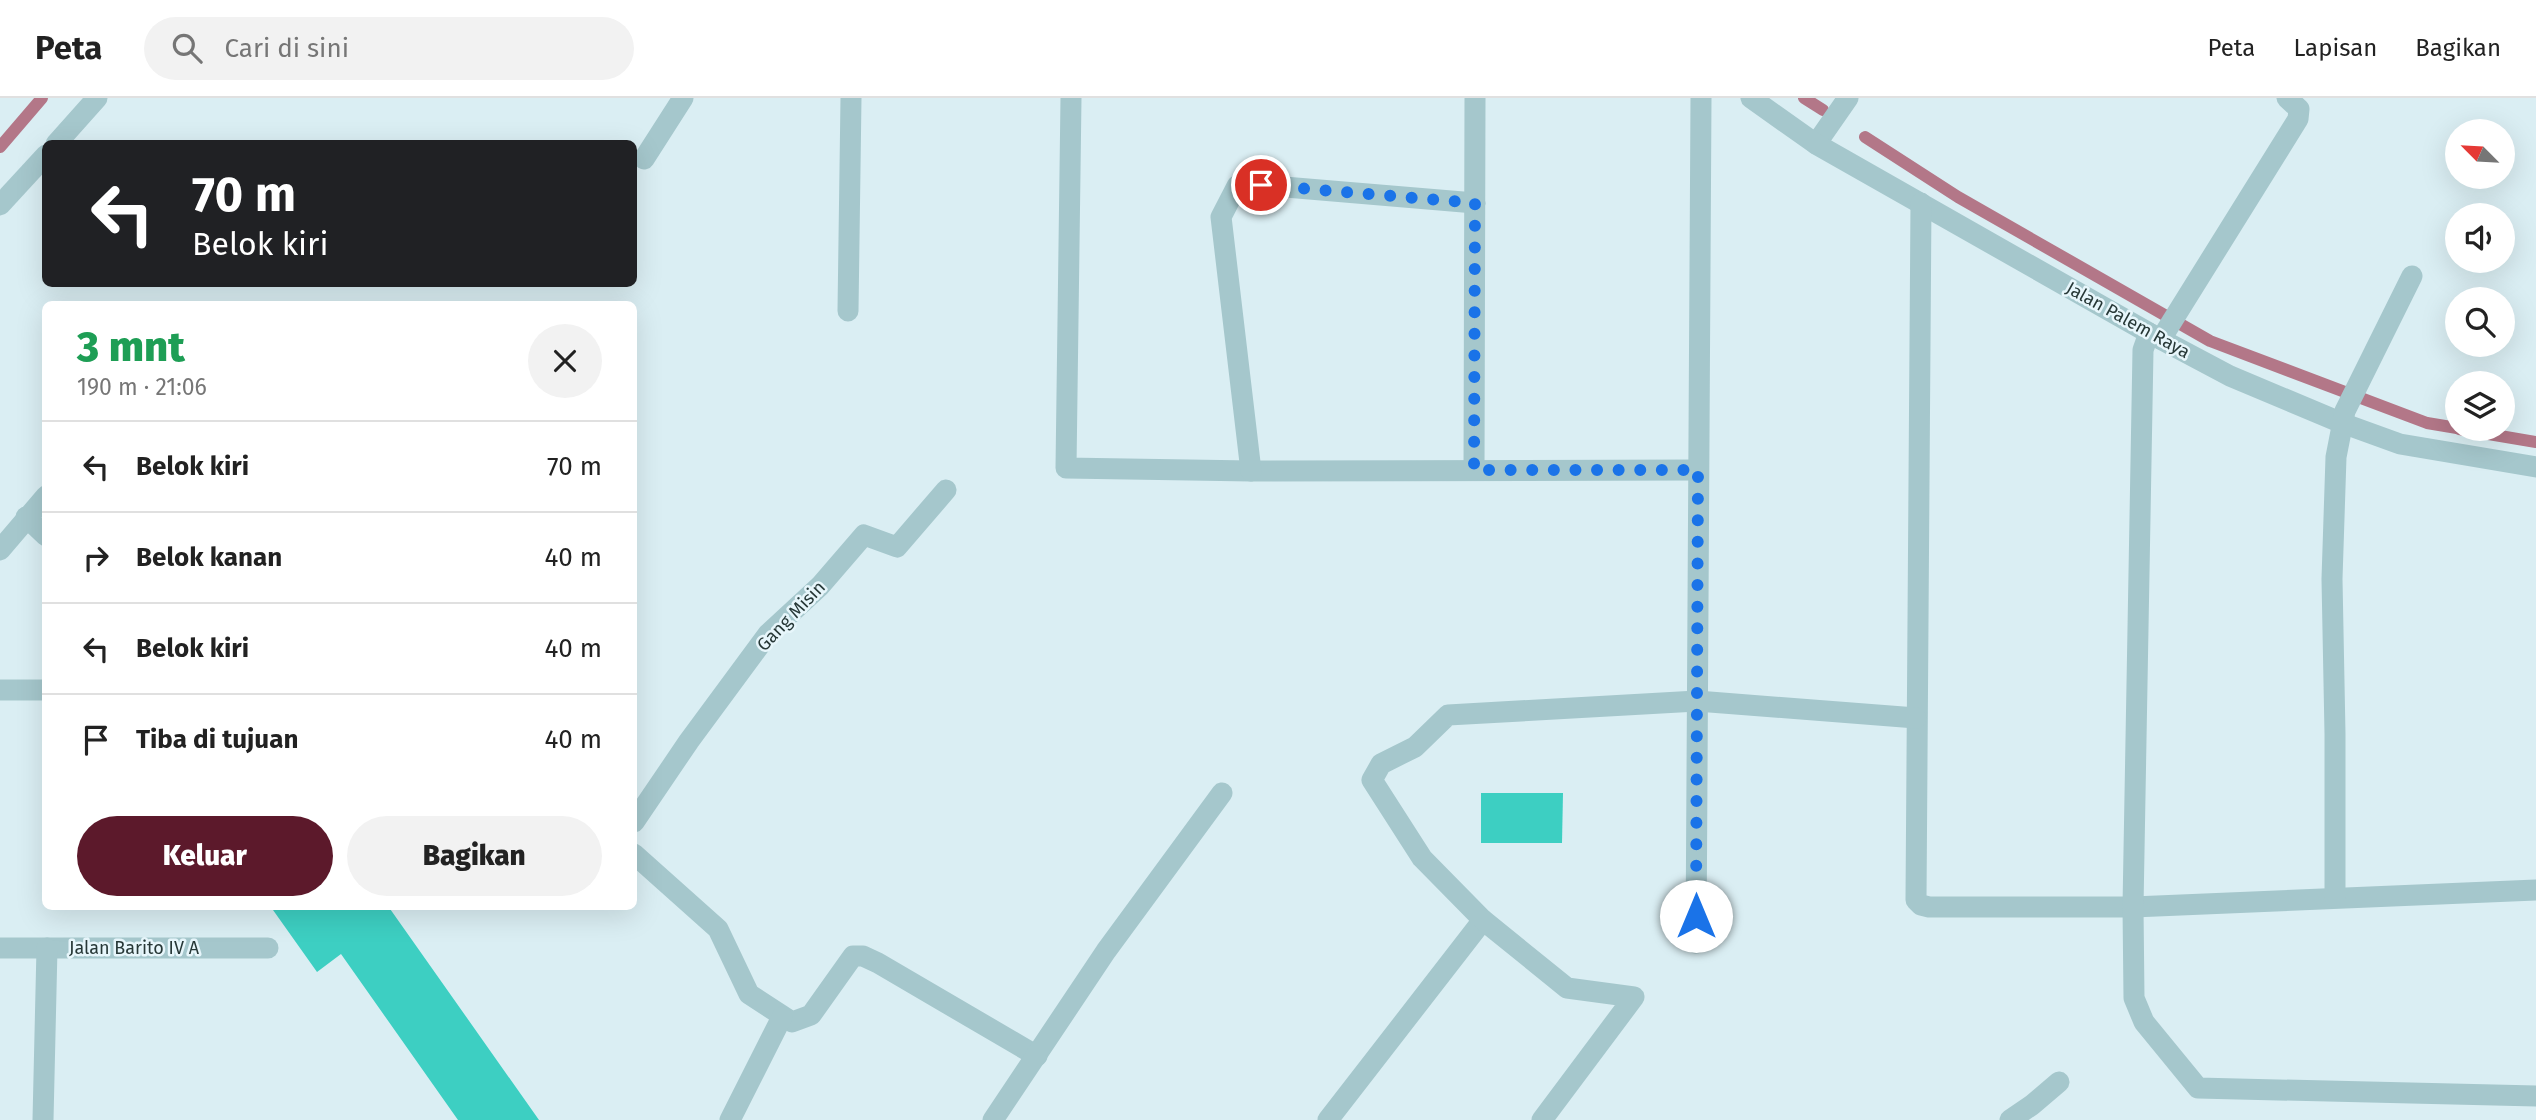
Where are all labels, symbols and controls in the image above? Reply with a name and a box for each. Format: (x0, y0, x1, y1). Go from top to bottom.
search box (144, 17, 634, 80)
text: Peta (35, 28, 102, 68)
icon: search (168, 29, 206, 67)
text: Cari di sini (224, 33, 349, 64)
text: Peta (2208, 34, 2255, 62)
text: Lapisan (2293, 34, 2377, 62)
text: Bagikan (2415, 34, 2501, 62)
north arrow (2445, 119, 2515, 189)
map controls (2445, 119, 2515, 441)
pin (1231, 155, 1291, 215)
text: 70 m (192, 165, 296, 224)
icon: arrive (1242, 166, 1280, 204)
icon: left (77, 168, 168, 259)
button: sound (2445, 203, 2515, 273)
text: Belok kiri (192, 225, 328, 263)
street label: Jalan Palem Raya (2062, 277, 2194, 363)
button: search (2445, 287, 2515, 357)
text: 3 mnt (77, 322, 185, 372)
button: close (528, 324, 602, 398)
button: layers (2445, 371, 2515, 441)
text: 190 m · 21:06 (77, 373, 207, 401)
icon: left (77, 448, 115, 486)
text: Belok kiri (136, 451, 249, 482)
text: 70 m (547, 451, 602, 482)
icon: right (77, 539, 115, 577)
text: Belok kanan (136, 542, 282, 573)
text: 40 m (544, 542, 602, 573)
street label: Gang Misin (752, 576, 830, 656)
icon: left (77, 630, 115, 668)
text: Belok kiri (136, 633, 249, 664)
text: 40 m (544, 633, 602, 664)
icon: arrive (77, 721, 115, 759)
text: Tiba di tujuan (136, 724, 298, 755)
text: 40 m (544, 724, 602, 755)
button: Keluar (77, 816, 333, 896)
button: Bagikan (347, 816, 602, 896)
position arrow (1659, 879, 1733, 953)
street label: Jalan Barito IV A (69, 937, 200, 959)

